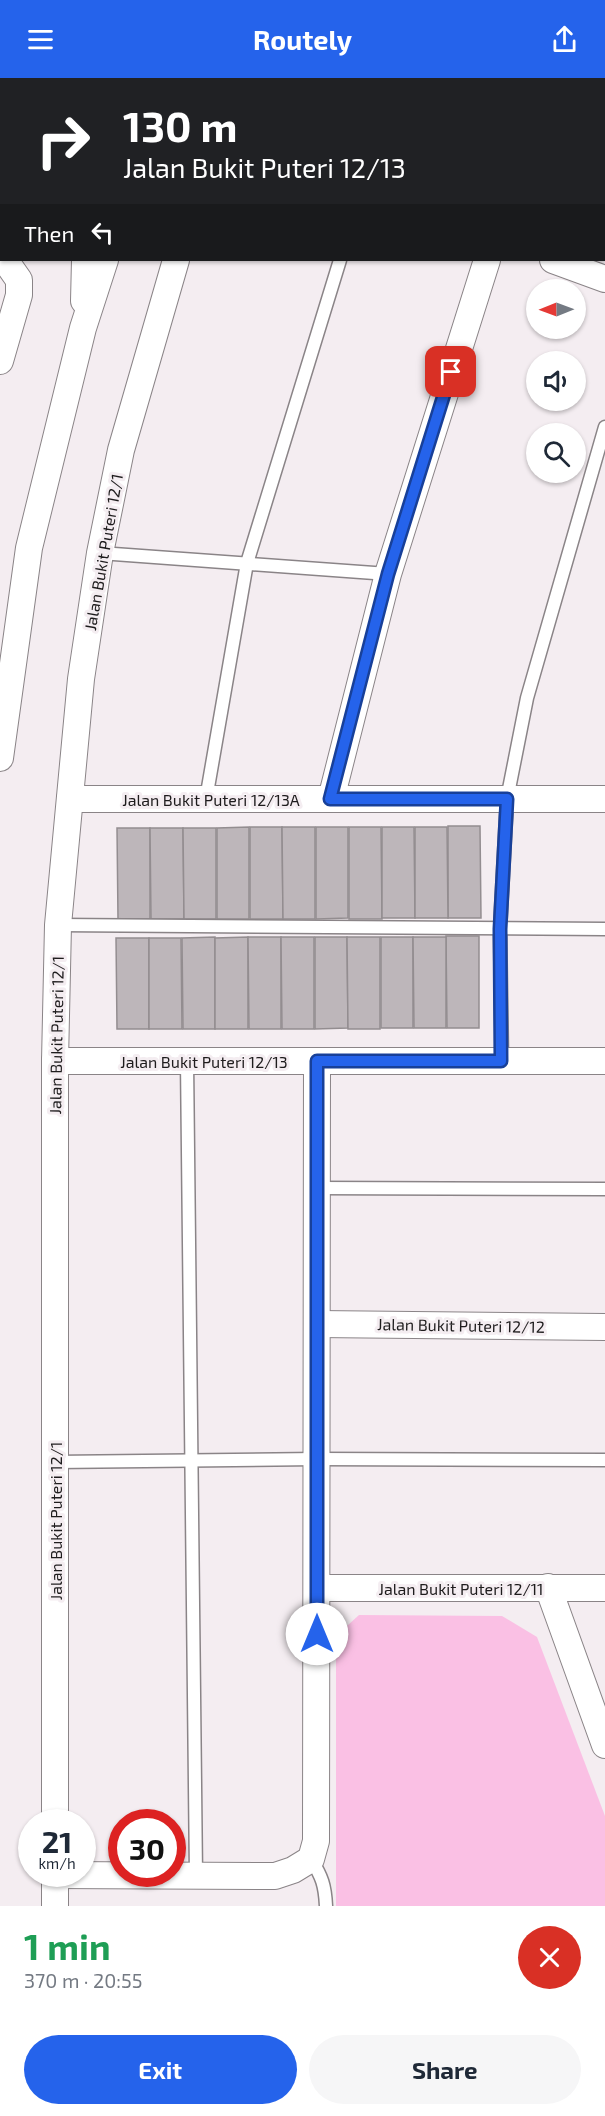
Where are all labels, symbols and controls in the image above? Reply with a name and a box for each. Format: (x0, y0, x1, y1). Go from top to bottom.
icon: menu (24, 23, 57, 56)
text: Routely (253, 23, 352, 55)
icon: share (548, 23, 581, 56)
text: 130 m (123, 100, 238, 150)
icon: right (24, 102, 102, 180)
text: Jalan Bukit Puteri 12/13 (123, 151, 406, 183)
icon: left (86, 216, 119, 249)
text: Then (24, 220, 74, 246)
north arrow (526, 279, 586, 339)
map controls (526, 279, 586, 483)
pin (425, 346, 476, 397)
button: sound (526, 351, 586, 411)
icon: arrive (434, 355, 467, 388)
button: search (526, 423, 586, 483)
street label: Jalan Bukit Puteri 12/1 (80, 472, 126, 632)
street label: Jalan Bukit Puteri 12/13A (122, 790, 300, 809)
street label: Jalan Bukit Puteri 12/1 (45, 956, 67, 1114)
street label: Jalan Bukit Puteri 12/13 (120, 1052, 288, 1071)
street label: Jalan Bukit Puteri 12/12 (377, 1314, 545, 1336)
street label: Jalan Bukit Puteri 12/1 (46, 1442, 65, 1600)
street label: Jalan Bukit Puteri 12/11 (378, 1579, 544, 1598)
position arrow (285, 1602, 349, 1666)
speed limit sign: 30 (108, 1809, 186, 1887)
text: 21 (42, 1823, 72, 1859)
text: km/h (38, 1854, 76, 1872)
text: 1 min (24, 1924, 111, 1967)
button: close (518, 1926, 581, 1989)
text: 370 m · 20:55 (24, 1968, 143, 1992)
button: Exit (24, 2035, 297, 2104)
button: Share (309, 2035, 581, 2104)

